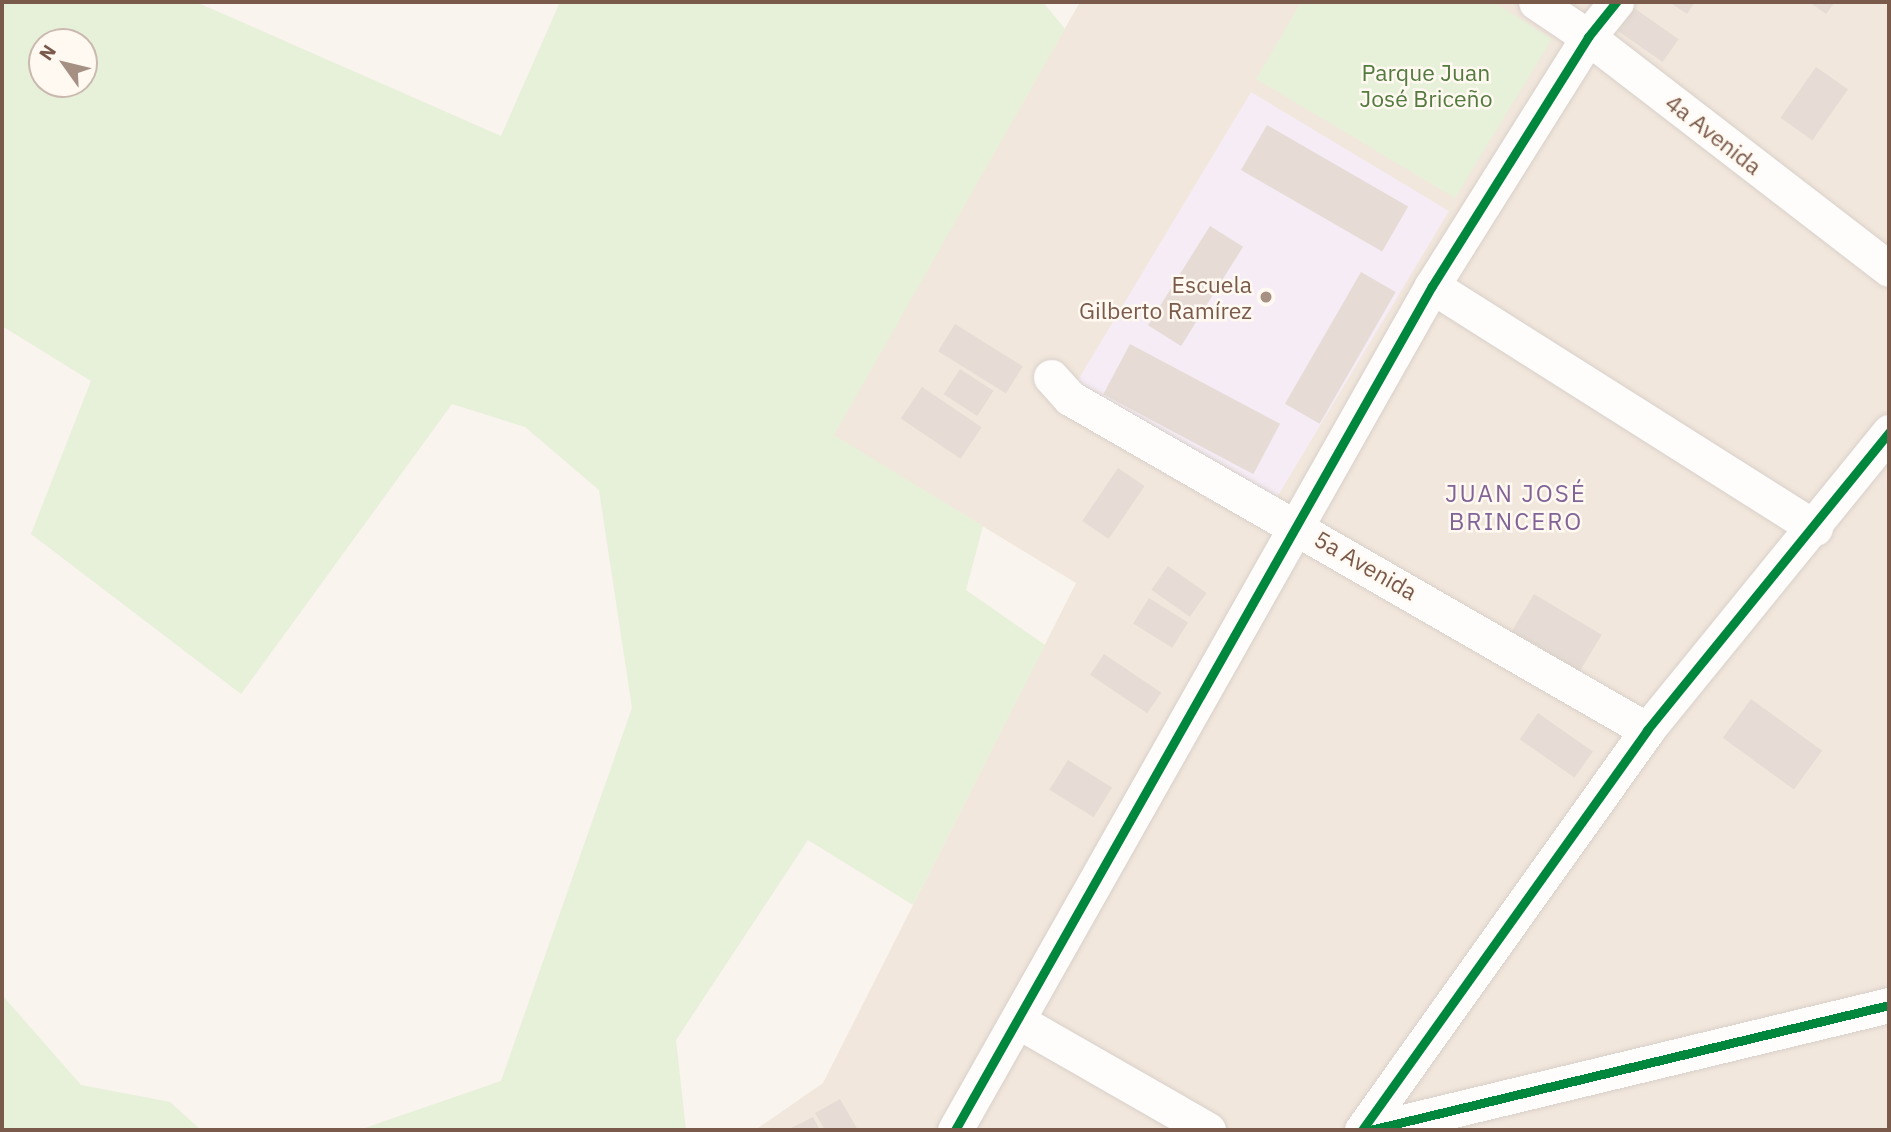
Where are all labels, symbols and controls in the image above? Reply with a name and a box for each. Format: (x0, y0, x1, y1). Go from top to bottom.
north arrow (28, 28, 98, 98)
text: N (33, 40, 61, 65)
park label: Parque Juan José Briceño (1359, 58, 1493, 112)
street label: 4a Avenida (1661, 88, 1767, 180)
place label: Escuela Gilberto Ramírez (1079, 270, 1252, 324)
marker: Escuela Gilberto Ramírez (1258, 289, 1274, 305)
district label: JUAN JOSÉ BRINCERO (1446, 480, 1586, 536)
street label: 5a Avenida (1310, 525, 1422, 605)

